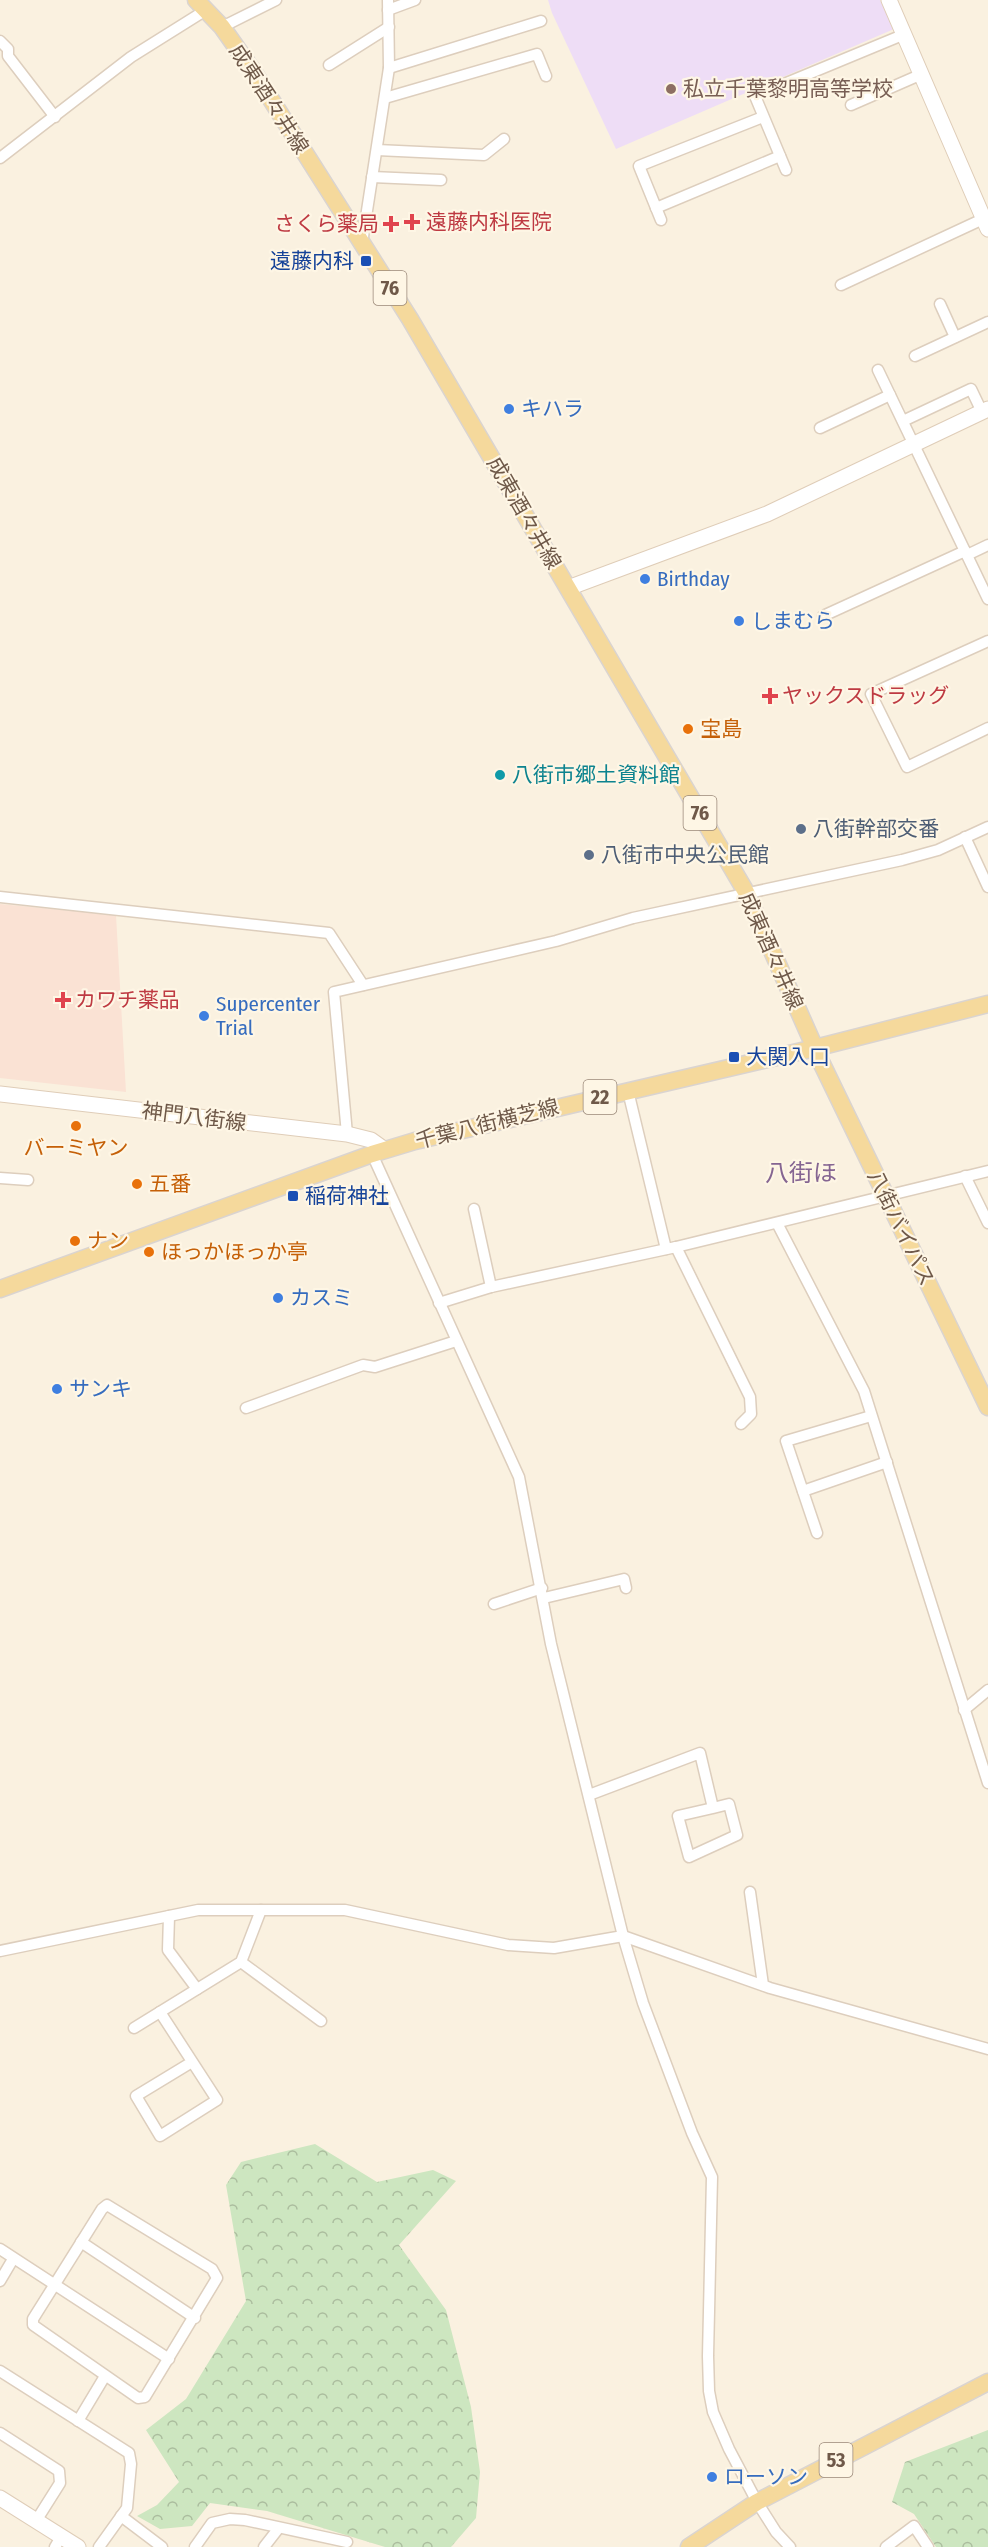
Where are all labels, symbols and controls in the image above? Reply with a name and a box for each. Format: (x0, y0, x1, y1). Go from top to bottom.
street label: 成東酒々井線 (224, 39, 314, 159)
place label: 私立千葉黎明高等学校 (683, 76, 893, 102)
marker: 私立千葉黎明高等学校 (664, 82, 678, 96)
place label: 遠藤内科医院 (426, 209, 552, 235)
place label: さくら薬局 (274, 211, 379, 237)
marker: 遠藤内科医院 (403, 213, 421, 231)
marker: さくら薬局 (384, 217, 398, 231)
place label: 遠藤内科 (270, 248, 354, 274)
marker: 遠藤内科 (359, 254, 373, 268)
road number: 76 (374, 271, 406, 305)
place label: キハラ (521, 396, 584, 422)
marker: キハラ (502, 402, 516, 416)
street label: 成東酒々井線 (481, 452, 567, 574)
place label: Birthday (657, 566, 730, 592)
marker: Birthday (638, 572, 652, 586)
place label: しまむら (751, 608, 835, 634)
marker: しまむら (732, 614, 746, 628)
place label: ヤックスドラッグ (782, 683, 949, 709)
marker: ヤックスドラッグ (763, 689, 777, 703)
place label: 宝島 (700, 716, 742, 742)
marker: 宝島 (681, 722, 695, 736)
place label: 八街市郷土資料館 (512, 762, 680, 788)
marker: 八街市郷土資料館 (493, 768, 507, 782)
road number: 76 (684, 796, 716, 830)
place label: 八街幹部交番 (813, 816, 939, 842)
marker: 八街幹部交番 (794, 822, 808, 836)
place label: 八街市中央公民館 (601, 842, 769, 868)
marker: 八街市中央公民館 (582, 848, 596, 862)
street label: 成東酒々井線 (733, 888, 809, 1014)
place label: カワチ薬品 (75, 987, 180, 1013)
place label: Supercenter Trial (216, 991, 321, 1041)
marker: カワチ薬品 (56, 993, 70, 1007)
marker: Supercenter Trial (197, 1009, 211, 1023)
place label: 大関入口 (746, 1044, 830, 1070)
marker: 大関入口 (727, 1050, 741, 1064)
road number: 22 (584, 1080, 616, 1114)
street label: 千葉八街横芝線 (413, 1094, 561, 1154)
street label: 神門八街線 (140, 1098, 248, 1136)
marker: バーミヤン (69, 1119, 83, 1133)
place label: バーミヤン (24, 1135, 129, 1161)
district label: 八街ほ (765, 1159, 837, 1187)
street label: 八街バイパス (862, 1166, 940, 1290)
place label: 五番 (149, 1171, 191, 1197)
marker: 五番 (130, 1177, 144, 1191)
place label: 稲荷神社 (305, 1183, 389, 1209)
marker: 稲荷神社 (286, 1189, 300, 1203)
place label: ナン (87, 1228, 129, 1254)
marker: ナン (68, 1234, 82, 1248)
place label: ほっかほっか亭 (161, 1239, 308, 1265)
marker: ほっかほっか亭 (142, 1245, 156, 1259)
place label: カスミ (290, 1285, 353, 1311)
marker: カスミ (271, 1291, 285, 1305)
place label: サンキ (69, 1376, 132, 1402)
marker: サンキ (50, 1382, 64, 1396)
road number: 53 (820, 2443, 852, 2477)
place label: ローソン (724, 2464, 808, 2490)
marker: ローソン (705, 2470, 719, 2484)

